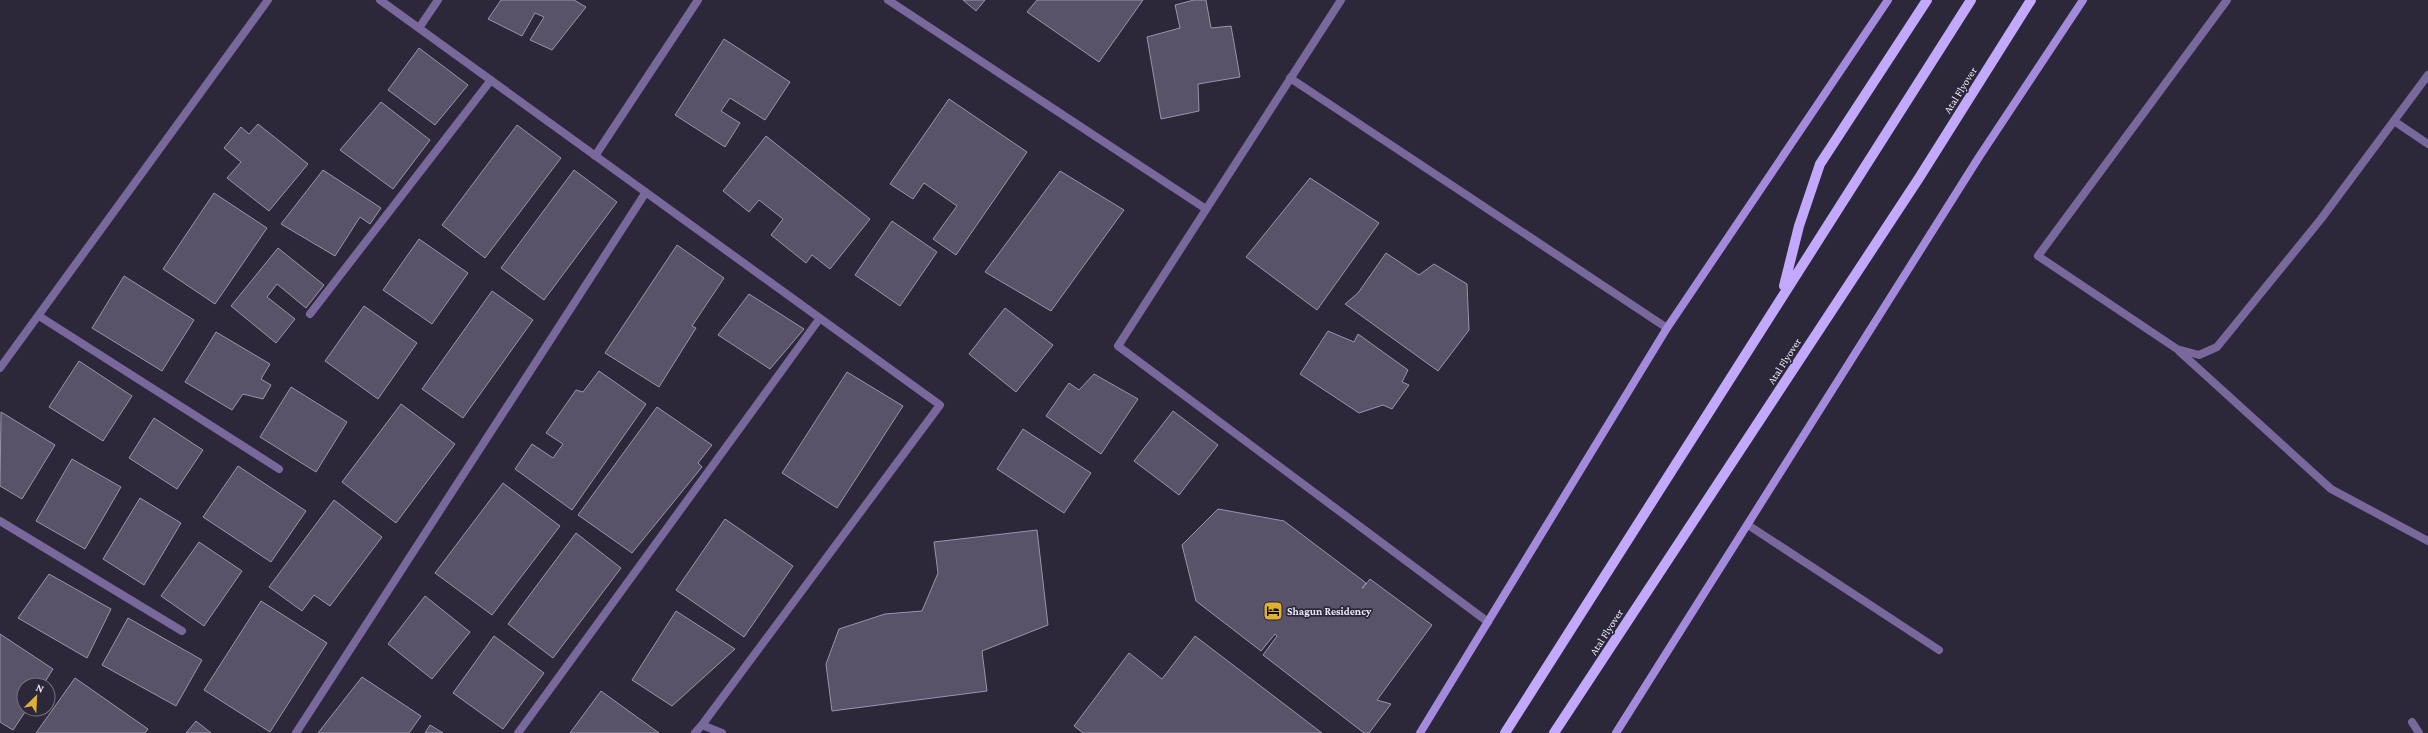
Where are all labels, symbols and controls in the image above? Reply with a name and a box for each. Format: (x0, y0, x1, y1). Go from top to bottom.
street label: Atal Flyover (1941, 65, 1980, 116)
street label: Atal Flyover (1765, 336, 1804, 387)
hotel icon: Shagun Residency (1262, 600, 1284, 622)
place label: Shagun Residency (1287, 605, 1372, 617)
street label: Atal Flyover (1587, 607, 1626, 658)
north arrow (16, 677, 56, 717)
text: N (34, 681, 46, 695)

